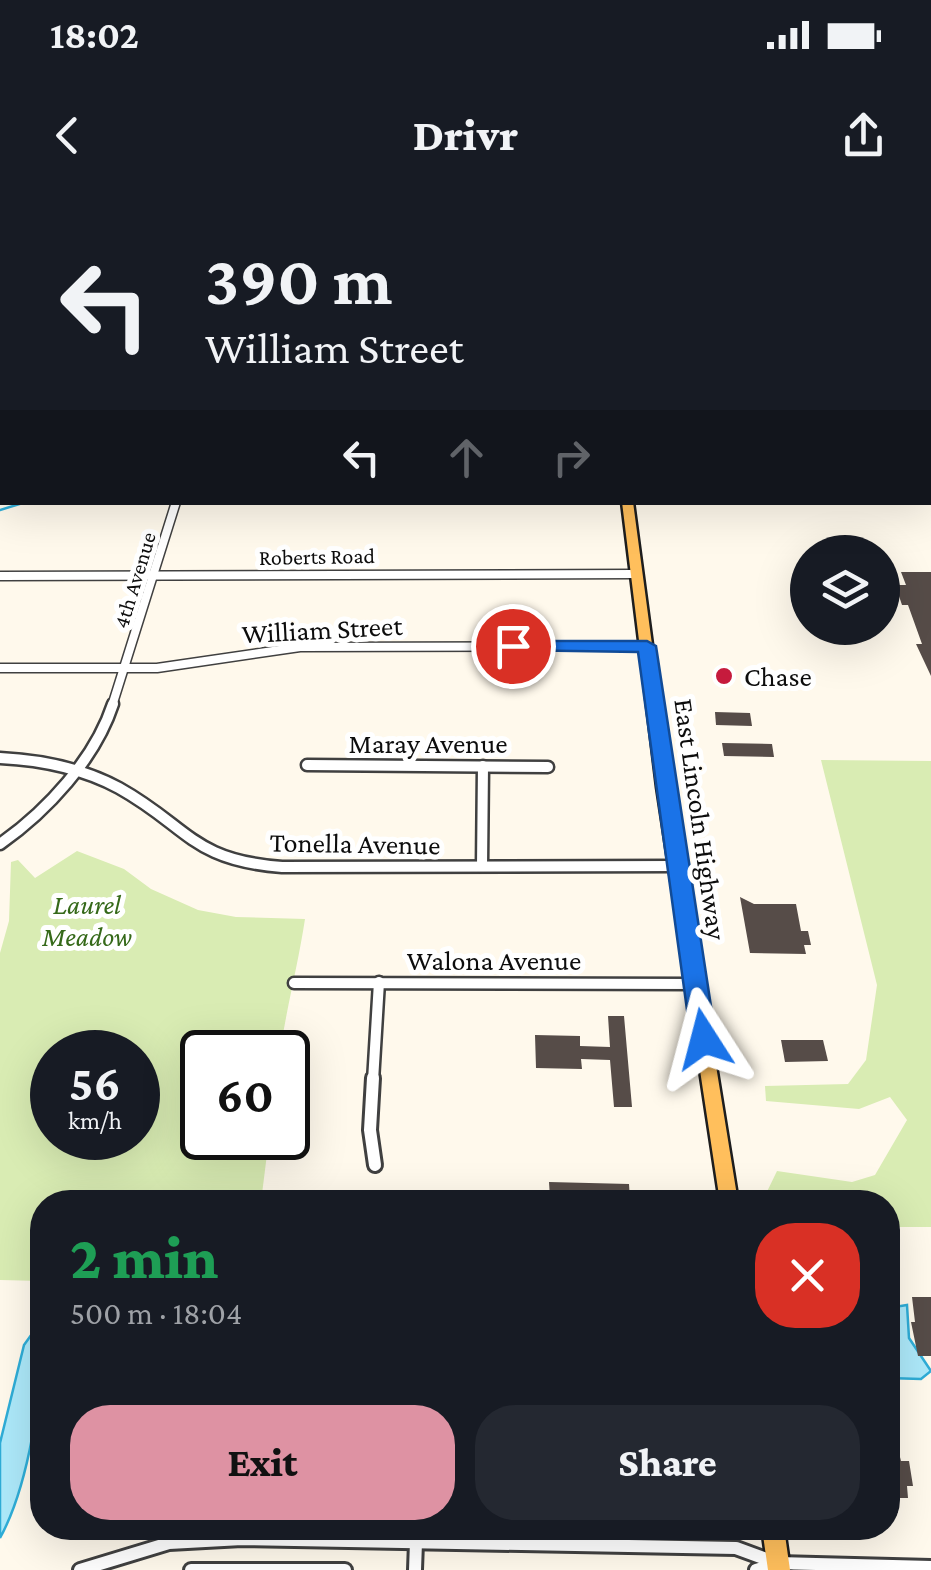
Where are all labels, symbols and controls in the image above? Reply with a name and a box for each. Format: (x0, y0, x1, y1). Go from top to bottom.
text: 18:02 (50, 14, 139, 56)
icon: back (40, 108, 95, 163)
icon: share (836, 108, 891, 163)
text: Drivr (413, 110, 518, 160)
icon: left (40, 240, 170, 370)
text: 390 m (205, 241, 393, 319)
text: William Street (205, 323, 464, 373)
icon: left (334, 430, 389, 485)
icon: ahead (439, 430, 494, 485)
icon: right (544, 430, 599, 485)
street label: 4th Avenue (108, 529, 161, 631)
map controls (790, 535, 900, 645)
button: layers (790, 535, 900, 645)
street label: Roberts Road (259, 543, 376, 570)
pin (471, 604, 556, 689)
street label: William Street (241, 610, 404, 649)
icon: arrive (486, 619, 541, 674)
place label: Chase (744, 661, 812, 692)
marker: Chase (713, 665, 735, 687)
street label: East Lincoln Highway (668, 696, 733, 943)
street label: Maray Avenue (348, 728, 508, 759)
street label: Tonella Avenue (269, 827, 441, 860)
park label: Laurel Meadow (41, 889, 132, 952)
street label: Walona Avenue (407, 945, 581, 976)
position arrow (652, 987, 756, 1091)
speed limit sign: 60 (180, 1030, 310, 1160)
text: 56 (69, 1055, 121, 1111)
text: km/h (68, 1107, 122, 1134)
button: close (755, 1223, 860, 1328)
text: 2 min (70, 1224, 218, 1291)
text: 500 m · 18:04 (70, 1295, 242, 1331)
button: Exit (70, 1405, 455, 1520)
button: Share (475, 1405, 860, 1520)

